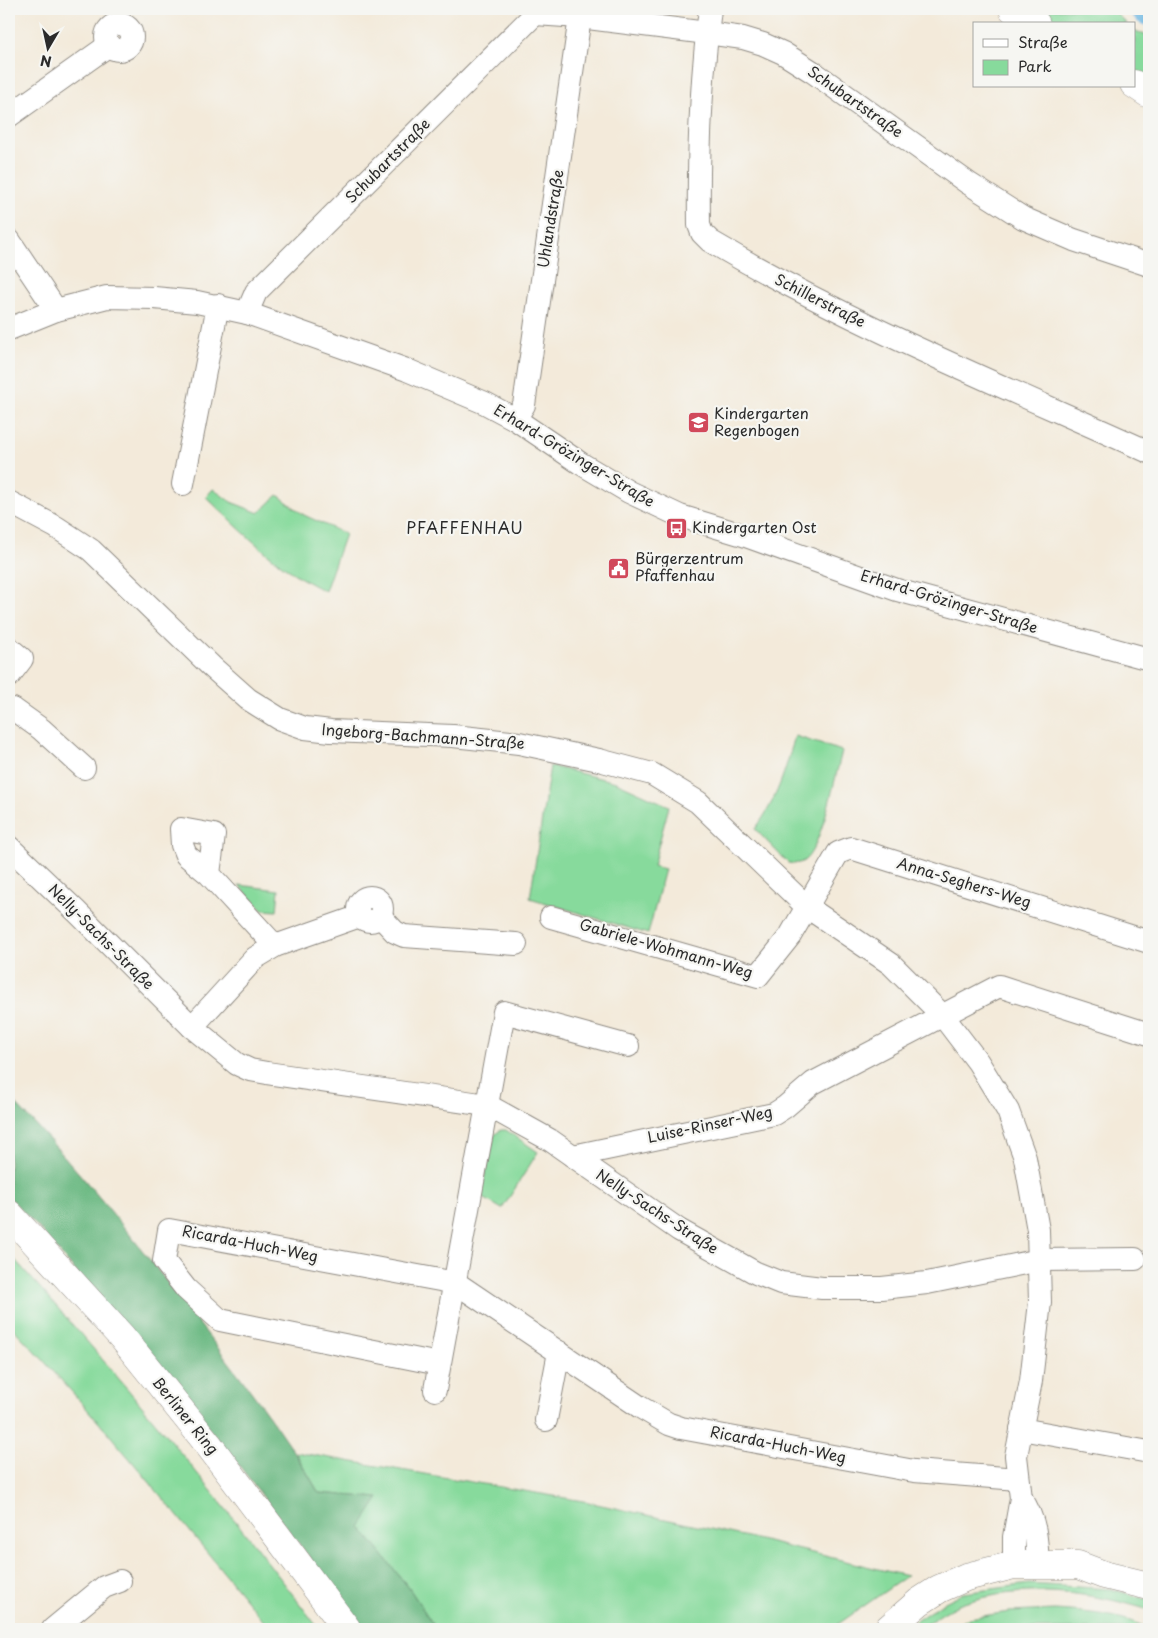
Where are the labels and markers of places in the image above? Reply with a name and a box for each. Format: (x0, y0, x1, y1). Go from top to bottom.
place label: Kindergarten Regenbogen (714, 401, 809, 441)
school or university icon: Kindergarten Regenbogen (686, 411, 710, 435)
place label: Kindergarten Ost (692, 515, 816, 538)
bus stop icon: Kindergarten Ost (664, 516, 688, 540)
place label: Bürgerzentrum Pfaffenhau (635, 546, 744, 586)
public building icon: Bürgerzentrum Pfaffenhau (607, 556, 631, 580)

